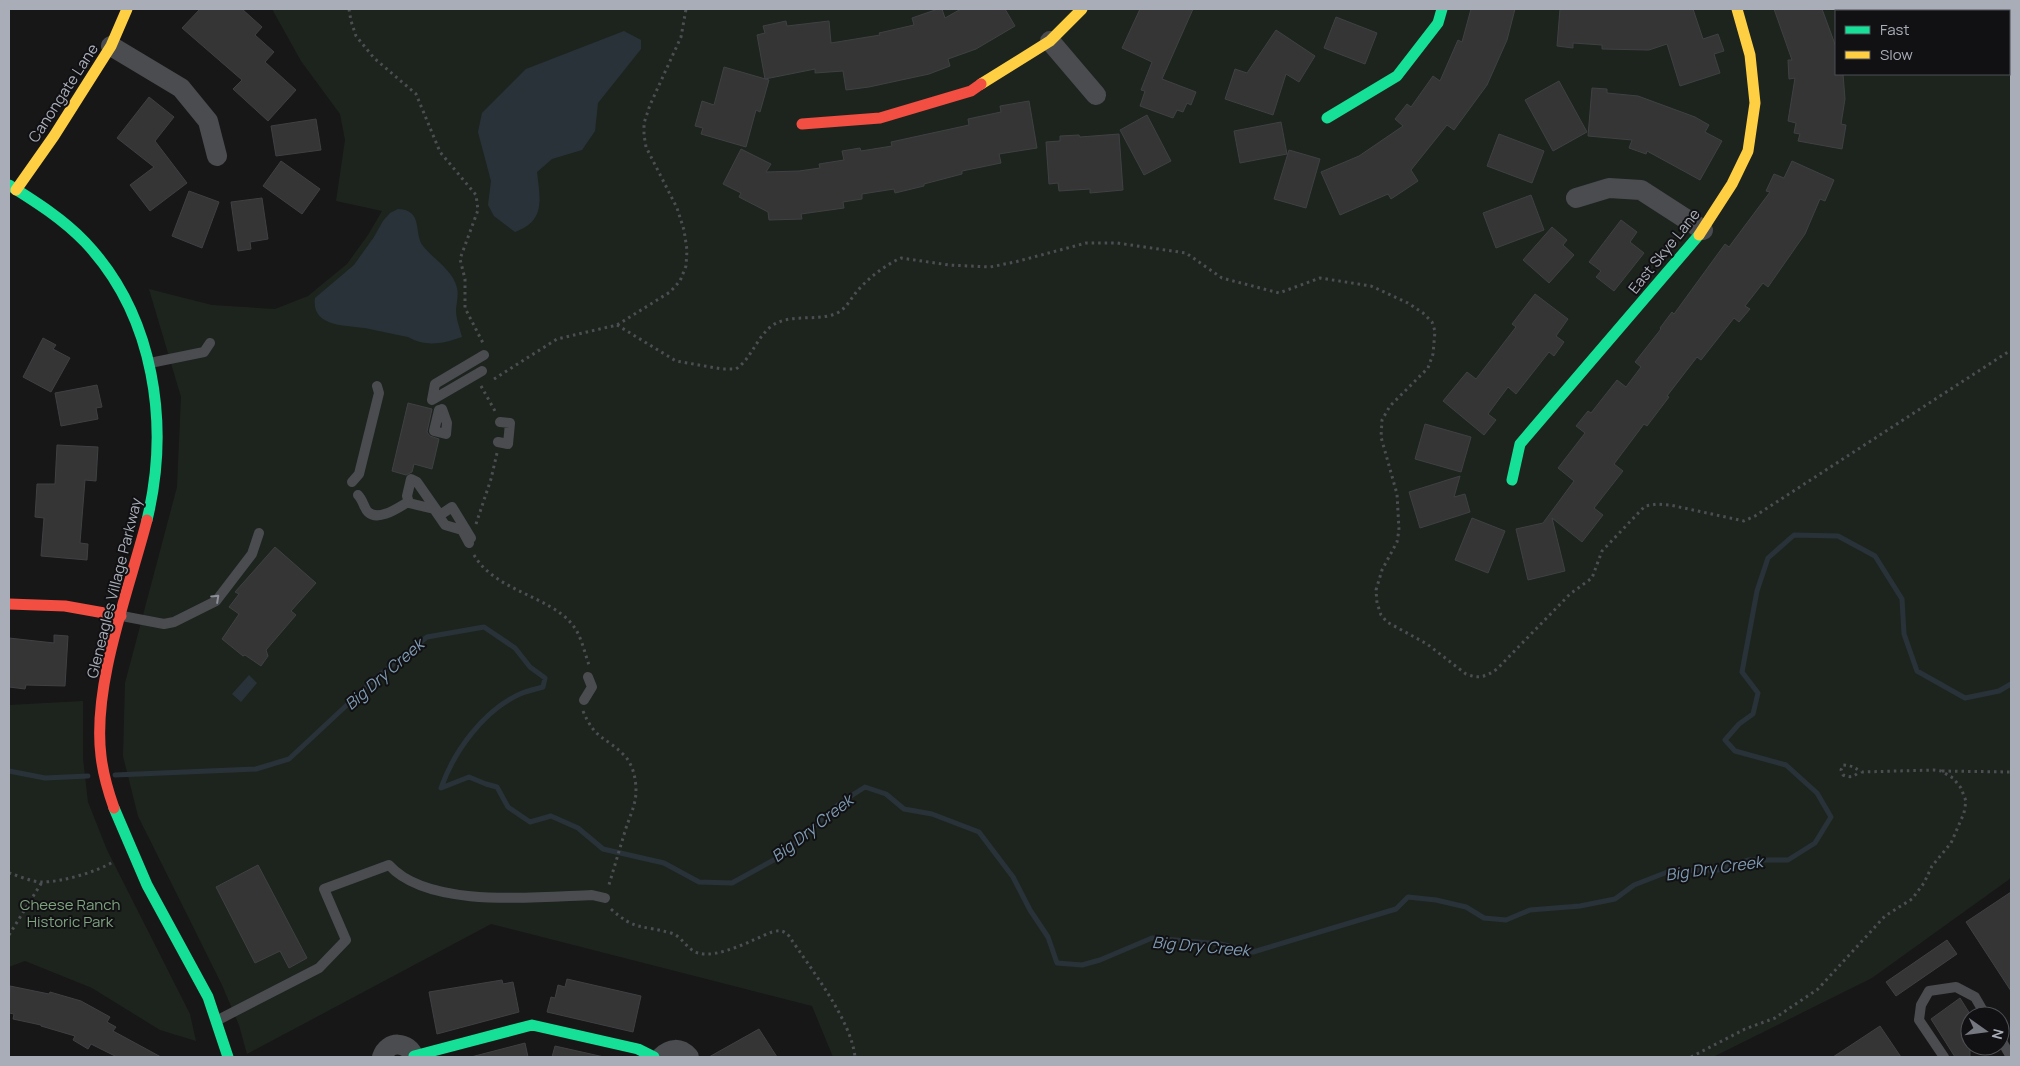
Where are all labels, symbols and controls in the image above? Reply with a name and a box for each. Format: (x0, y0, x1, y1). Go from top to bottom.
legend (1835, 10, 2010, 75)
text: Fast (1880, 19, 1909, 40)
street label: Canongate Lane (23, 39, 103, 147)
text: Slow (1880, 44, 1913, 65)
street label: East Skye Lane (1623, 204, 1705, 298)
street label: Gleneagles Village Parkway (81, 495, 147, 681)
one-way arrow (210, 595, 219, 604)
water label: Big Dry Creek (340, 632, 430, 714)
water label: Big Dry Creek (767, 788, 859, 867)
water label: Big Dry Creek (1664, 850, 1766, 886)
park label: Cheese Ranch Historic Park (20, 894, 120, 932)
water label: Big Dry Creek (1151, 931, 1253, 961)
north arrow (1960, 1006, 2010, 1056)
text: N (1988, 1027, 2009, 1041)

